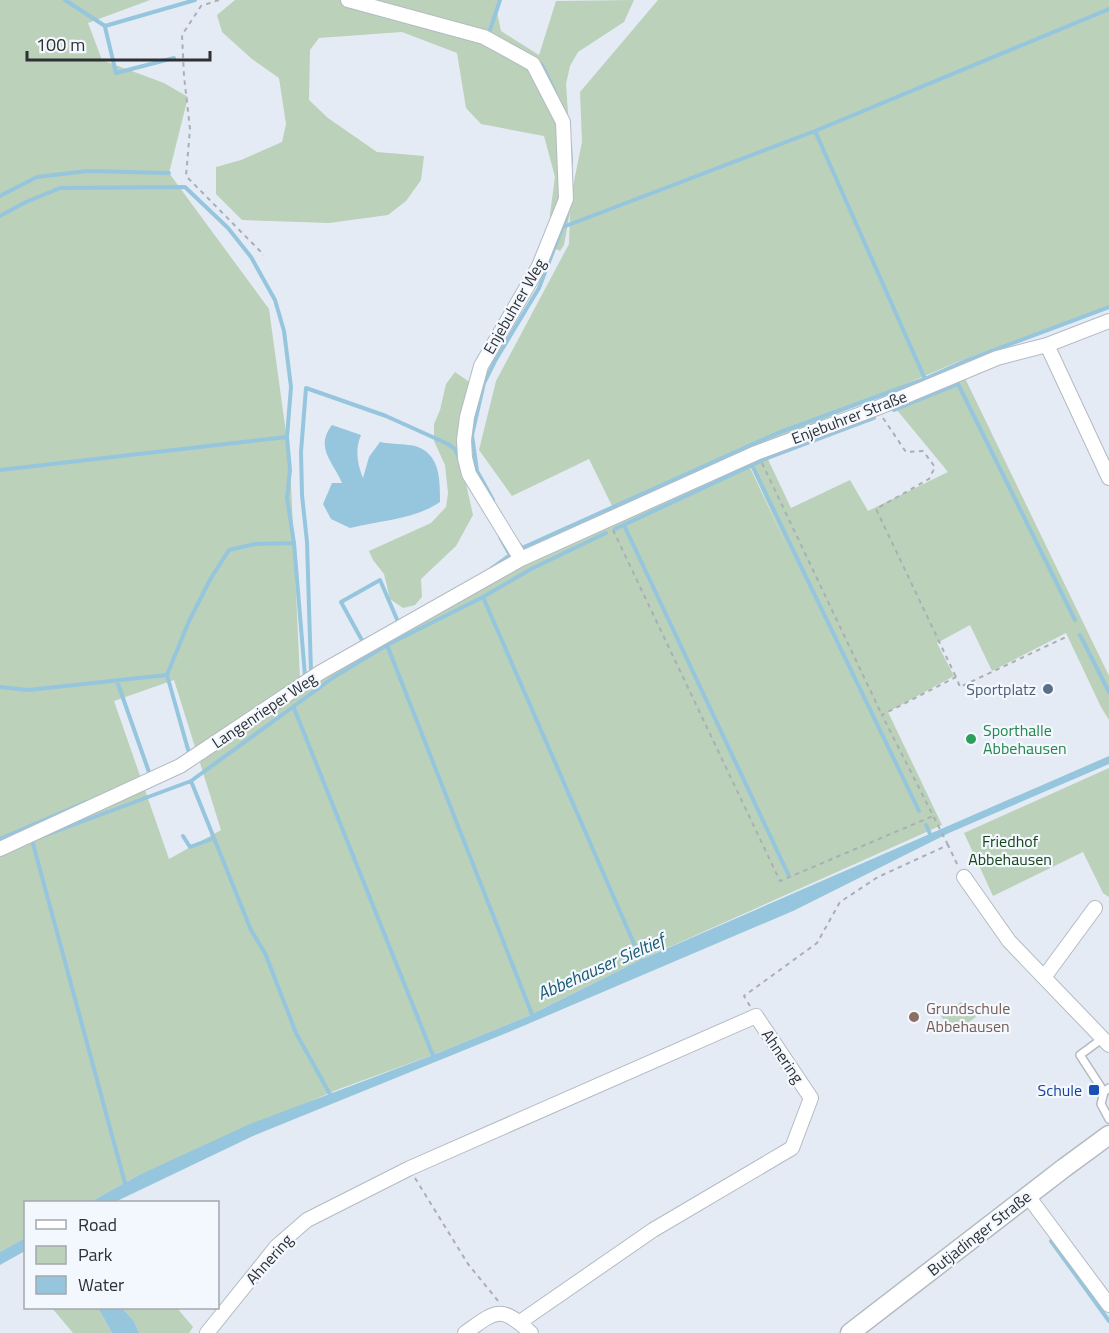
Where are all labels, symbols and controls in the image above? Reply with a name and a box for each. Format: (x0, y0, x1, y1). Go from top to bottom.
scale bar (27, 24, 210, 62)
text: 100 m (36, 31, 85, 58)
street label: Enjebuhrer Weg (477, 254, 551, 358)
street label: Enjebuhrer Straße (788, 384, 910, 450)
street label: Langenrieper Weg (207, 666, 321, 754)
place label: Sportplatz (966, 677, 1036, 701)
marker: Sportplatz (1041, 682, 1055, 696)
place label: Sporthalle Abbehausen (983, 718, 1067, 760)
marker: Sporthalle Abbehausen (964, 732, 978, 746)
park label: Friedhof Abbehausen (968, 829, 1052, 871)
water label: Abbehauser Sieltief (533, 925, 672, 1007)
place label: Grundschule Abbehausen (926, 996, 1010, 1038)
marker: Grundschule Abbehausen (907, 1010, 921, 1024)
street label: Ahnering (756, 1024, 810, 1088)
place label: Schule (1037, 1078, 1082, 1102)
marker: Schule (1087, 1083, 1101, 1097)
street label: Butjadinger Straße (922, 1185, 1036, 1281)
legend (24, 1201, 219, 1309)
text: Road (78, 1211, 117, 1238)
street label: Ahnering (240, 1228, 298, 1290)
text: Park (78, 1241, 113, 1268)
text: Water (78, 1271, 124, 1298)

